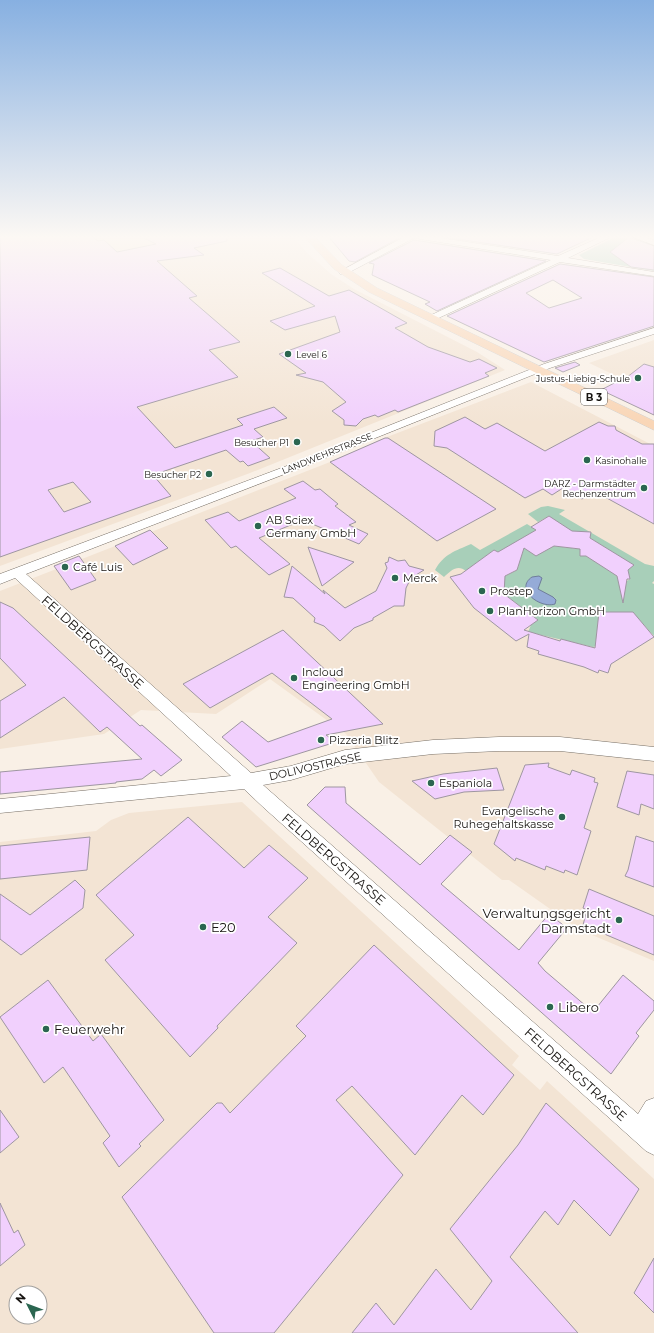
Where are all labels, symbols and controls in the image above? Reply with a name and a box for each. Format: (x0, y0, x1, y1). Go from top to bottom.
marker: Level 6 (283, 349, 293, 359)
place label: Level 6 (296, 349, 328, 360)
place label: Justus-Liebig-Schule (535, 373, 631, 384)
marker: Justus-Liebig-Schule (633, 373, 643, 383)
road number: B 3 (581, 389, 607, 405)
street label: LANDWEHRSTRASSE (280, 430, 374, 476)
place label: Besucher P1 (234, 437, 289, 448)
marker: Besucher P1 (292, 437, 302, 447)
marker: Kasinohalle (582, 455, 592, 465)
place label: Kasinohalle (595, 455, 647, 466)
place label: Besucher P2 (144, 469, 201, 480)
marker: Besucher P2 (204, 469, 214, 479)
place label: DARZ - Darmstädter Rechenzentrum (544, 478, 636, 499)
marker: DARZ - Darmstädter Rechenzentrum (639, 483, 649, 493)
place label: AB Sciex Germany GmbH (266, 513, 356, 540)
marker: AB Sciex Germany GmbH (253, 521, 263, 531)
place label: Café Luis (73, 560, 123, 574)
marker: Café Luis (60, 562, 70, 572)
place label: Merck (403, 571, 438, 585)
marker: Merck (390, 573, 400, 583)
place label: Prostep (490, 584, 533, 598)
marker: Prostep (477, 586, 487, 596)
street label: FELDBERGSTRASSE (39, 592, 147, 692)
place label: PlanHorizon GmbH (498, 604, 605, 618)
marker: PlanHorizon GmbH (485, 606, 495, 616)
place label: Incloud Engineering GmbH (302, 665, 410, 692)
marker: Incloud Engineering GmbH (289, 673, 299, 683)
place label: Pizzeria Blitz (329, 733, 399, 747)
marker: Pizzeria Blitz (316, 735, 326, 745)
street label: DOLIVOSTRASSE (267, 749, 363, 783)
place label: Espaniola (439, 776, 492, 790)
marker: Espaniola (426, 778, 436, 788)
place label: Evangelische Ruhegehaltskasse (453, 804, 554, 831)
street label: FELDBERGSTRASSE (279, 810, 389, 908)
marker: Evangelische Ruhegehaltskasse (557, 812, 567, 822)
place label: Verwaltungsgericht Darmstadt (482, 905, 611, 936)
marker: Verwaltungsgericht Darmstadt (614, 915, 624, 925)
place label: E20 (211, 919, 236, 935)
marker: E20 (198, 922, 208, 932)
place label: Libero (558, 999, 599, 1015)
marker: Libero (545, 1002, 555, 1012)
place label: Feuerwehr (54, 1021, 125, 1037)
marker: Feuerwehr (41, 1024, 51, 1034)
street label: FELDBERGSTRASSE (522, 1024, 630, 1124)
north arrow (8, 1285, 48, 1325)
text: N (12, 1290, 29, 1306)

